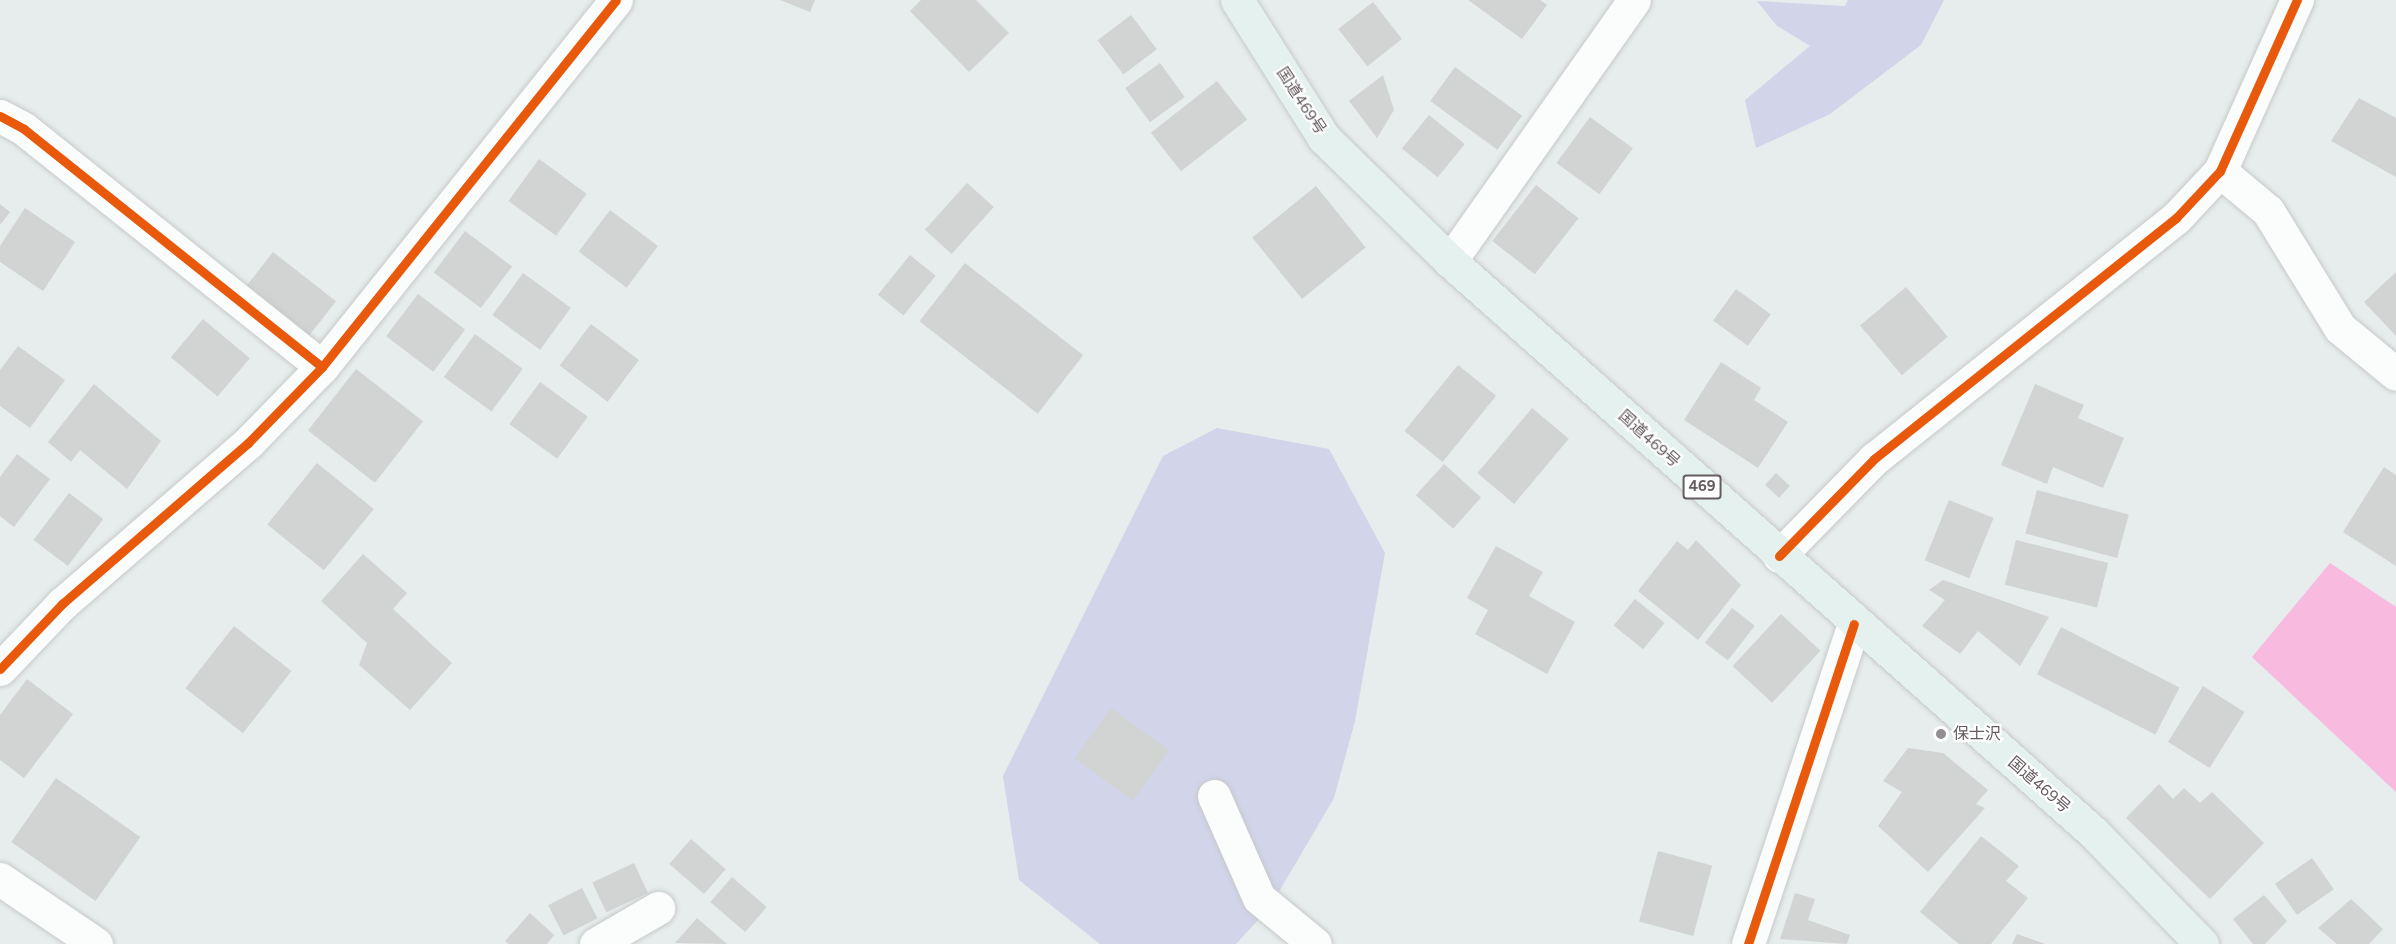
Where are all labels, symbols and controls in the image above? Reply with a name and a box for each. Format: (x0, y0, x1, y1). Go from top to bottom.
street label: 国道469号 (1272, 64, 1330, 138)
street label: 国道469号 (1614, 406, 1684, 472)
road number: 469 (1682, 475, 1722, 499)
place label: 保士沢 (1953, 724, 2001, 744)
marker: 保士沢 (1934, 727, 1948, 741)
street label: 国道469号 (2004, 753, 2074, 817)

